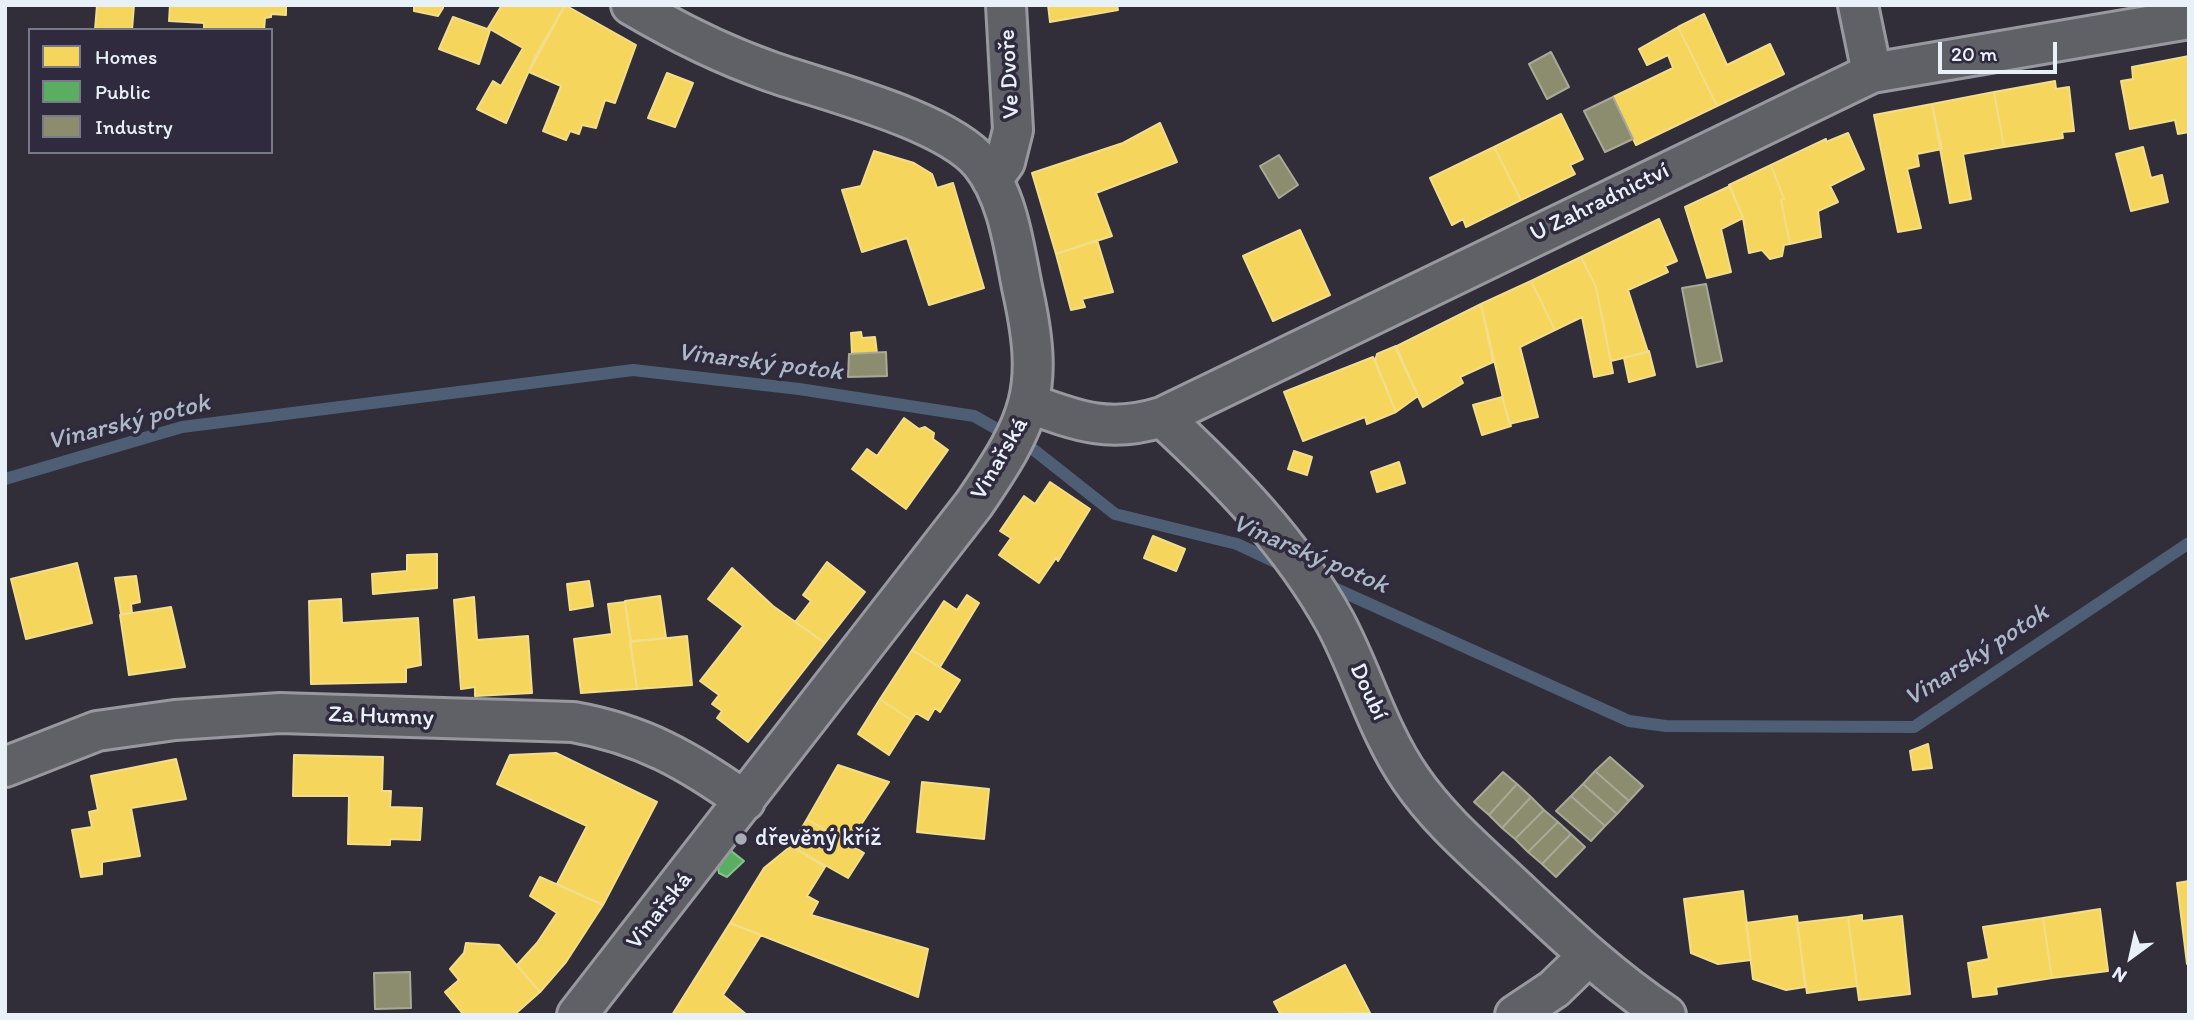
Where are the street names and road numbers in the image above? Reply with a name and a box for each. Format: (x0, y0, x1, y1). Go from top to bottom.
street label: Ve Dvoře (993, 28, 1027, 120)
street label: U Zahradnictví (1526, 157, 1674, 249)
street label: Vinařská (965, 412, 1035, 506)
street label: Doubí (1342, 659, 1394, 725)
street label: Za Humny (328, 701, 434, 733)
street label: Vinařská (621, 866, 699, 956)

